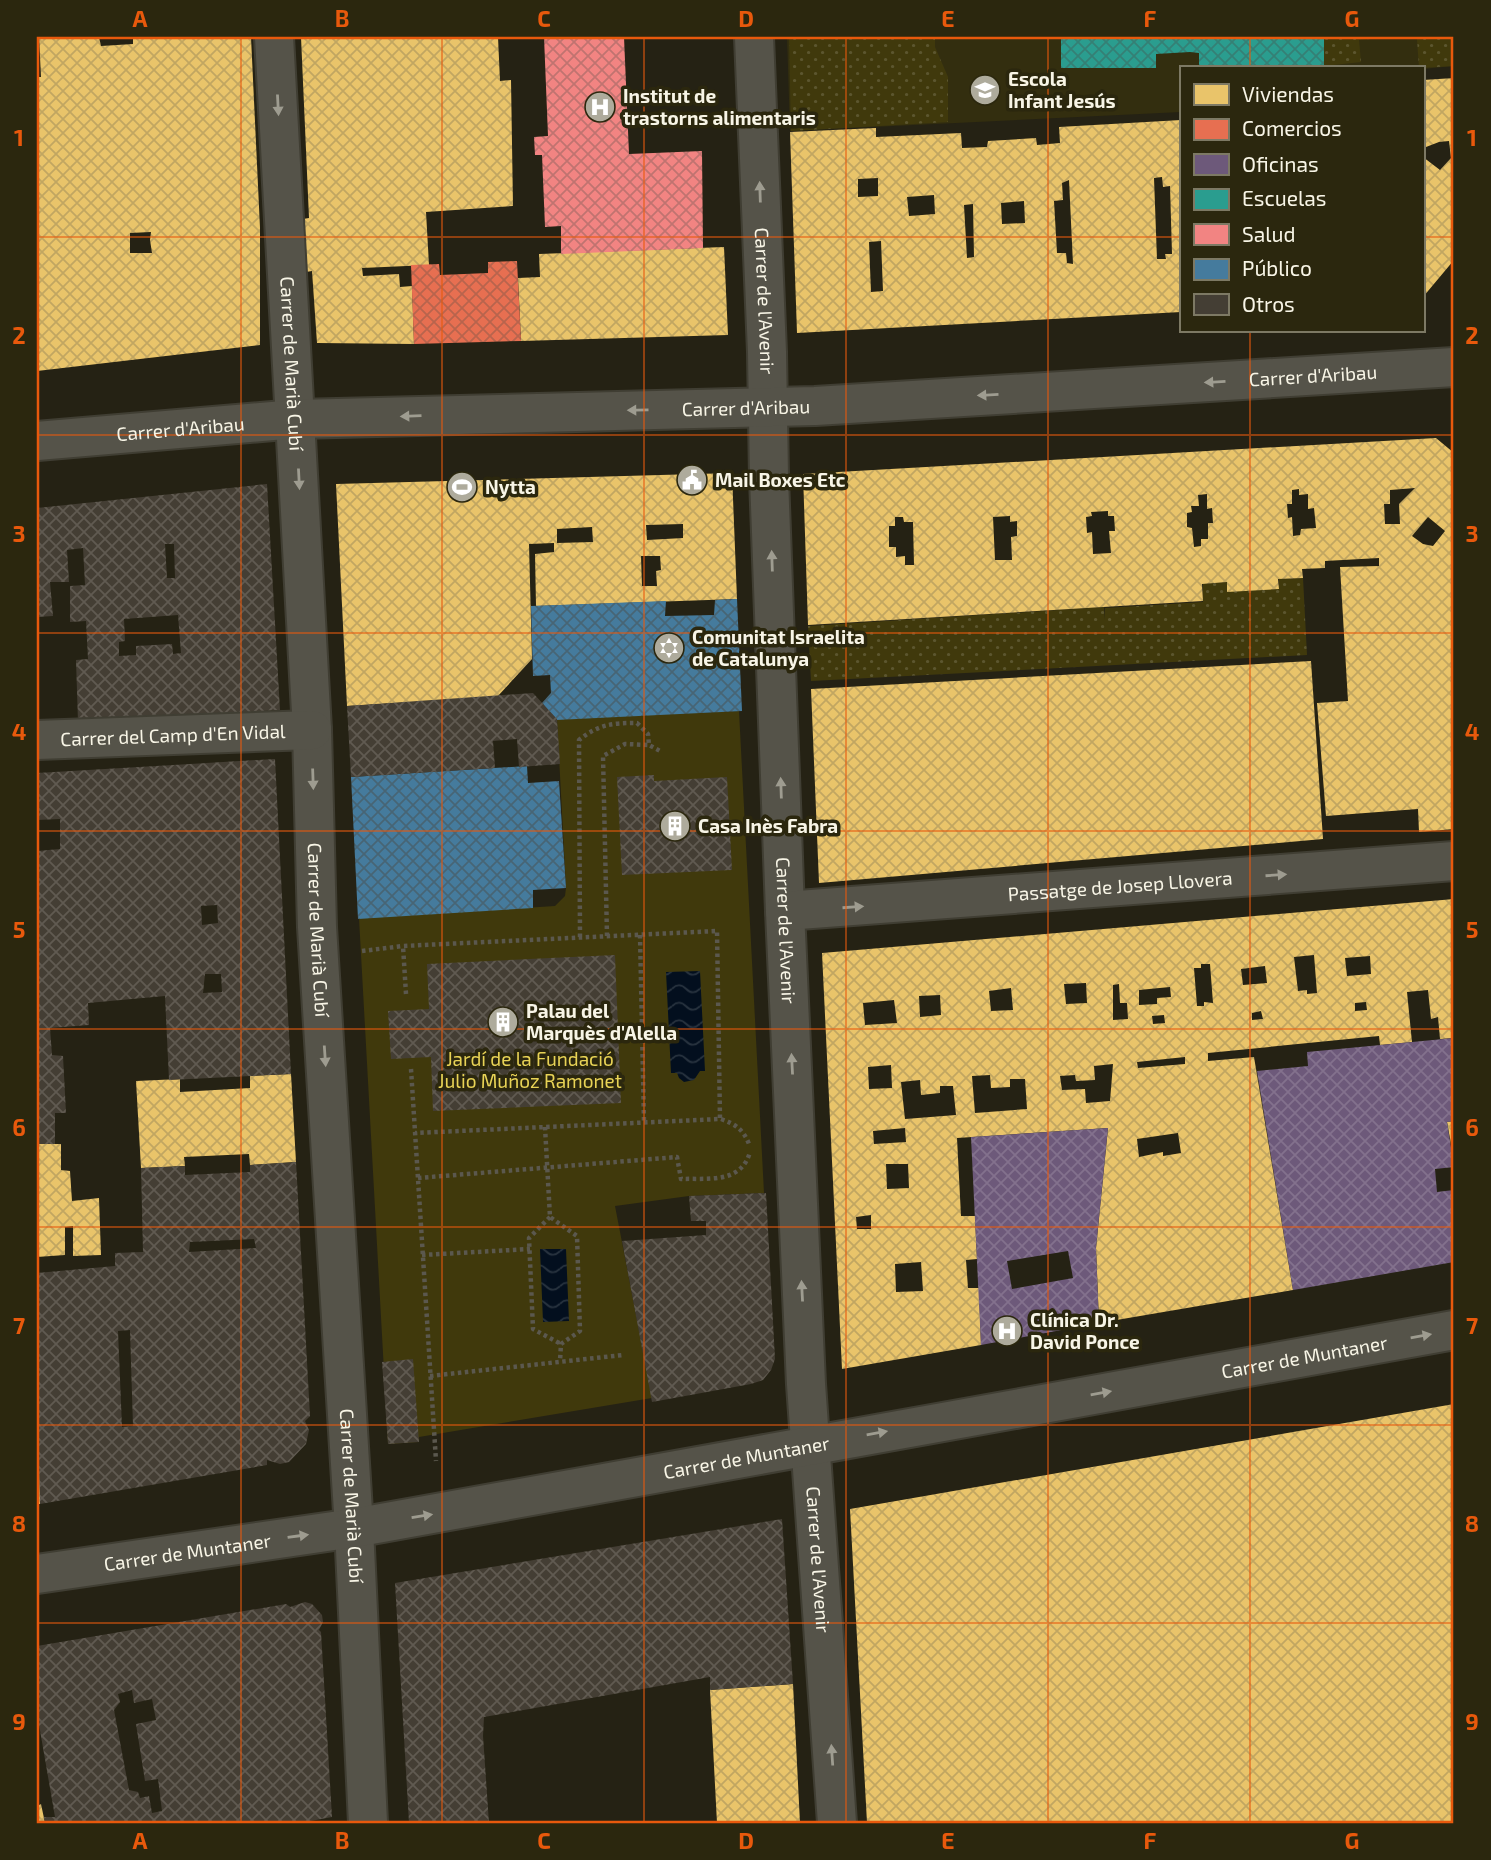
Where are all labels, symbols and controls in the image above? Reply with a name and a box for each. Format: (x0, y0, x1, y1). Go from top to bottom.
text: A (132, 4, 148, 32)
text: B (335, 4, 349, 32)
text: C (537, 4, 551, 32)
text: D (738, 4, 754, 32)
text: E (941, 4, 955, 32)
text: F (1144, 4, 1157, 32)
text: G (1345, 4, 1359, 32)
legend (1180, 66, 1424, 332)
place label: Escola Infant Jesús (1008, 67, 1116, 112)
school or university icon: Escola Infant Jesús (968, 73, 1002, 107)
text: Viviendas (1242, 81, 1334, 106)
place label: Institut de trastorns alimentaris (623, 84, 816, 129)
hospital icon: Institut de trastorns alimentaris (583, 90, 617, 124)
one-way arrow (273, 94, 284, 116)
text: Comercios (1242, 115, 1342, 140)
text: 1 (14, 123, 24, 151)
text: 1 (1467, 123, 1477, 151)
text: Oficinas (1242, 151, 1319, 176)
one-way arrow (755, 181, 766, 203)
text: Escuelas (1242, 185, 1326, 210)
text: Salud (1242, 221, 1296, 246)
street label: Carrer de l'Avenir (751, 227, 779, 375)
text: Público (1242, 255, 1312, 280)
street label: Carrer de Marià Cubí (276, 276, 309, 453)
text: Otros (1242, 291, 1295, 316)
text: 2 (12, 321, 26, 349)
text: 2 (1465, 321, 1479, 349)
street label: Carrer d'Aribau (1248, 360, 1378, 390)
one-way arrow (1204, 377, 1226, 388)
one-way arrow (977, 390, 999, 401)
street label: Carrer d'Aribau (681, 394, 810, 420)
one-way arrow (627, 404, 649, 416)
one-way arrow (400, 410, 422, 421)
street label: Carrer d'Aribau (115, 411, 245, 445)
public building icon: Mail Boxes Etc (675, 463, 709, 497)
one-way arrow (293, 468, 304, 490)
place label: Mail Boxes Etc (715, 468, 846, 491)
sports icon: Nytta (445, 470, 479, 504)
place label: Nytta (485, 475, 536, 499)
text: 3 (12, 519, 26, 547)
text: 3 (1465, 519, 1479, 547)
one-way arrow (766, 549, 778, 571)
place label: Comunitat Israelita de Catalunya (692, 625, 865, 671)
synagogue icon: Comunitat Israelita de Catalunya (652, 631, 686, 665)
text: 4 (12, 717, 26, 745)
text: 4 (1465, 717, 1479, 745)
street label: Carrer del Camp d'En Vidal (60, 719, 286, 750)
one-way arrow (307, 769, 319, 791)
one-way arrow (775, 777, 786, 799)
building icon: Casa Inès Fabra (658, 809, 692, 843)
place label: Casa Inès Fabra (698, 814, 838, 837)
street label: Carrer de Marià Cubí (304, 842, 335, 1019)
street label: Carrer de l'Avenir (772, 857, 801, 1005)
street label: Passatge de Josep Llovera (1007, 866, 1233, 905)
one-way arrow (1265, 869, 1287, 880)
one-way arrow (843, 901, 865, 912)
text: 5 (13, 915, 25, 943)
text: 5 (1466, 915, 1478, 943)
place label: Palau del Marquès d'Alella (526, 999, 677, 1044)
building icon: Palau del Marquès d'Alella (486, 1005, 520, 1039)
one-way arrow (320, 1045, 331, 1067)
park label: Jardí de la Fundació Julio Muñoz Ramonet (438, 1047, 622, 1092)
one-way arrow (786, 1053, 797, 1075)
text: 6 (12, 1113, 26, 1141)
text: 6 (1465, 1113, 1479, 1141)
one-way arrow (797, 1280, 808, 1302)
place label: Clínica Dr. David Ponce (1030, 1308, 1140, 1353)
text: 7 (13, 1311, 25, 1339)
text: 7 (1466, 1311, 1478, 1339)
hospital icon: Clínica Dr. David Ponce (990, 1314, 1024, 1348)
street label: Carrer de Muntaner (1219, 1330, 1390, 1383)
one-way arrow (1410, 1330, 1432, 1341)
one-way arrow (1090, 1387, 1112, 1398)
street label: Carrer de Marià Cubí (336, 1408, 369, 1585)
one-way arrow (866, 1427, 888, 1438)
street label: Carrer de Muntaner (661, 1431, 832, 1483)
street label: Carrer de l'Avenir (802, 1485, 836, 1634)
text: 8 (12, 1509, 26, 1537)
text: 8 (1465, 1509, 1479, 1537)
one-way arrow (411, 1510, 433, 1521)
street label: Carrer de Muntaner (102, 1528, 273, 1575)
one-way arrow (287, 1530, 309, 1541)
text: 9 (12, 1707, 26, 1735)
text: 9 (1465, 1707, 1479, 1735)
one-way arrow (826, 1744, 837, 1766)
text: A (132, 1826, 148, 1854)
text: B (335, 1826, 349, 1854)
text: C (537, 1826, 551, 1854)
text: D (738, 1826, 754, 1854)
text: E (941, 1826, 955, 1854)
text: F (1144, 1826, 1157, 1854)
text: G (1345, 1826, 1359, 1854)

